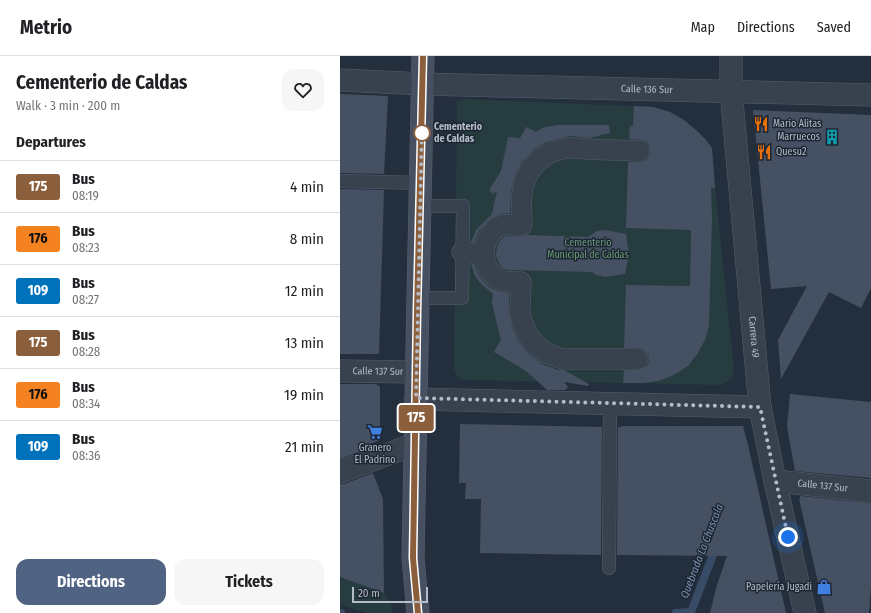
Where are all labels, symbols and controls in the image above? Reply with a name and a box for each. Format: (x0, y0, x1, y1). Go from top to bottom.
text: Metrio (20, 16, 72, 39)
text: Map (691, 19, 715, 36)
text: Directions (737, 19, 795, 36)
text: Saved (817, 19, 851, 36)
button: heart (282, 69, 324, 111)
text: Cementerio de Caldas (16, 71, 187, 94)
street label: Calle 136 Sur (621, 83, 673, 96)
text: Walk · 3 min · 200 m (16, 98, 120, 113)
restaurant icon: Mario Alitas (752, 115, 770, 133)
place label: Mario Alitas (773, 118, 821, 130)
place label: Cementerio de Caldas (434, 121, 483, 145)
marker: Cementerio de Caldas (413, 124, 431, 142)
building icon: Marruecos (823, 128, 841, 146)
place label: Marruecos (777, 131, 820, 143)
text: Departures (16, 133, 86, 151)
restaurant icon: Quesu2 (755, 143, 773, 161)
place label: Quesu2 (776, 146, 807, 158)
text: Bus (72, 170, 95, 188)
text: 175 (29, 178, 47, 195)
text: 4 min (290, 178, 324, 196)
text: 08:19 (72, 188, 99, 203)
text: Bus (72, 222, 95, 240)
text: 176 (29, 230, 47, 247)
text: 8 min (290, 230, 324, 248)
park label: Cementerio Municipal de Caldas (547, 237, 629, 261)
text: 08:23 (72, 240, 100, 255)
text: Bus (72, 274, 95, 292)
text: 109 (28, 282, 48, 299)
text: 12 min (285, 282, 324, 300)
text: 08:27 (72, 292, 99, 307)
street label: Carrera 49 (746, 316, 761, 358)
text: Bus (72, 326, 95, 344)
text: 175 (29, 334, 47, 351)
text: 13 min (285, 334, 324, 352)
text: 08:28 (72, 344, 100, 359)
street label: Calle 137 Sur (352, 365, 404, 378)
text: Bus (72, 378, 95, 396)
text: 176 (29, 386, 47, 403)
text: 19 min (284, 386, 324, 404)
text: 08:34 (72, 396, 100, 411)
line badge: 175 (393, 405, 439, 431)
text: 175 (407, 409, 425, 426)
supermarket icon: Granero El Padrino (366, 423, 384, 441)
text: Bus (72, 430, 95, 448)
text: 109 (28, 438, 48, 455)
text: 21 min (285, 438, 324, 456)
place label: Granero El Padrino (354, 442, 396, 466)
text: 08:36 (72, 448, 100, 463)
street label: Calle 137 Sur (797, 477, 849, 495)
water label: Quebrada La Chuscala (678, 502, 726, 600)
your location (778, 527, 798, 547)
button: Directions (16, 559, 166, 605)
button: Tickets (174, 559, 324, 605)
shop icon: Papelería Jugadi (815, 578, 833, 596)
place label: Papelería Jugadi (746, 580, 812, 593)
scale bar (352, 585, 428, 604)
text: 20 m (358, 587, 380, 600)

